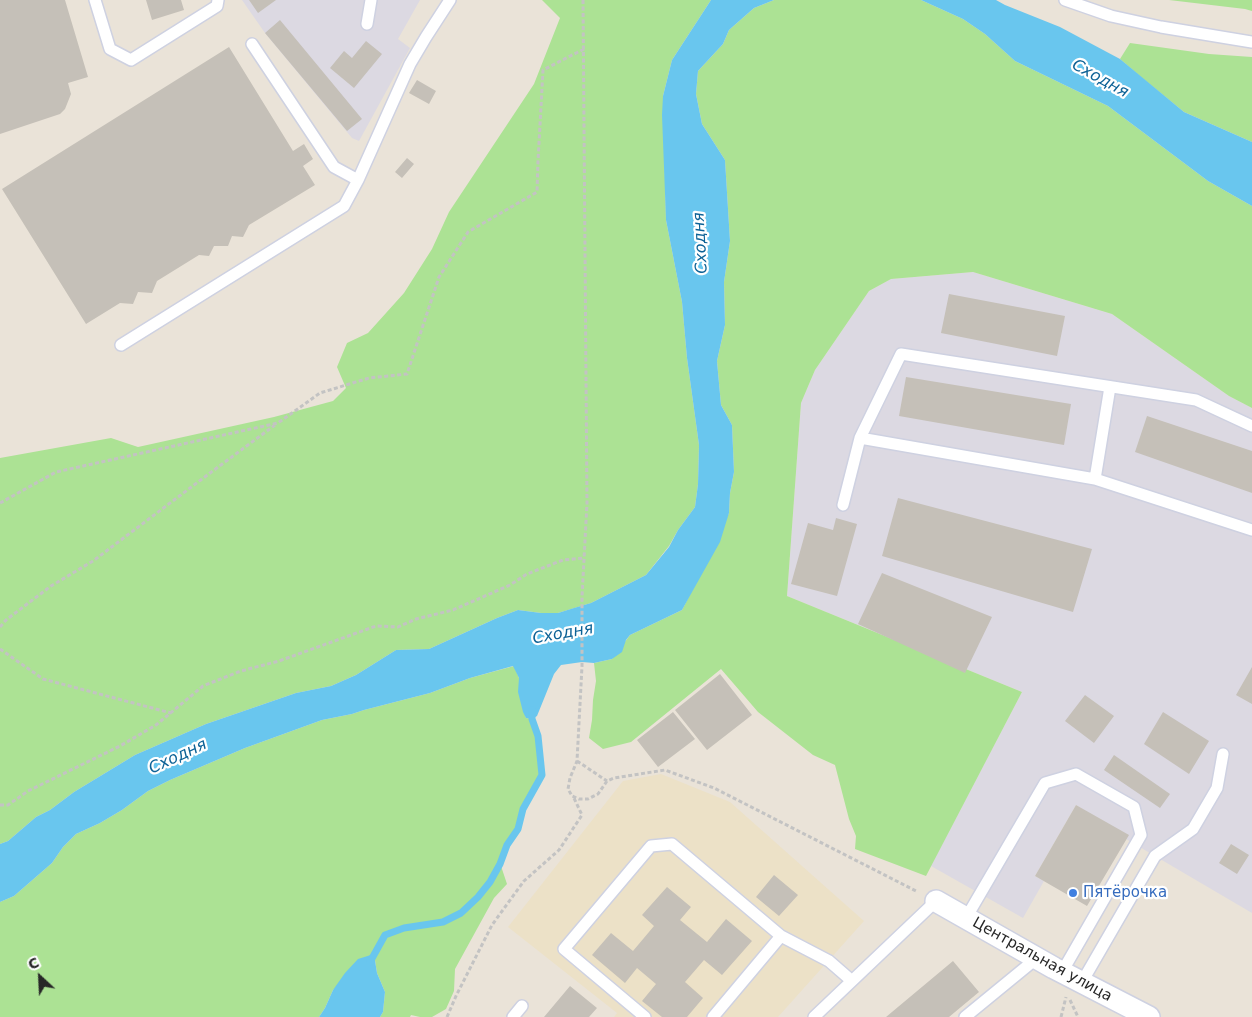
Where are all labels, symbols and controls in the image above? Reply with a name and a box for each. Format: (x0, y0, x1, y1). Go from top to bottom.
water label: Сходня (1068, 56, 1132, 102)
water label: Сходня (690, 212, 712, 274)
water label: Сходня (531, 619, 595, 649)
water label: Сходня (146, 735, 210, 779)
place label: Пятёрочка (1083, 884, 1167, 902)
marker: Пятёрочка (1067, 887, 1079, 899)
street label: Центральная улица (969, 914, 1115, 1006)
north arrow (15, 952, 65, 1002)
text: С (26, 954, 42, 973)

